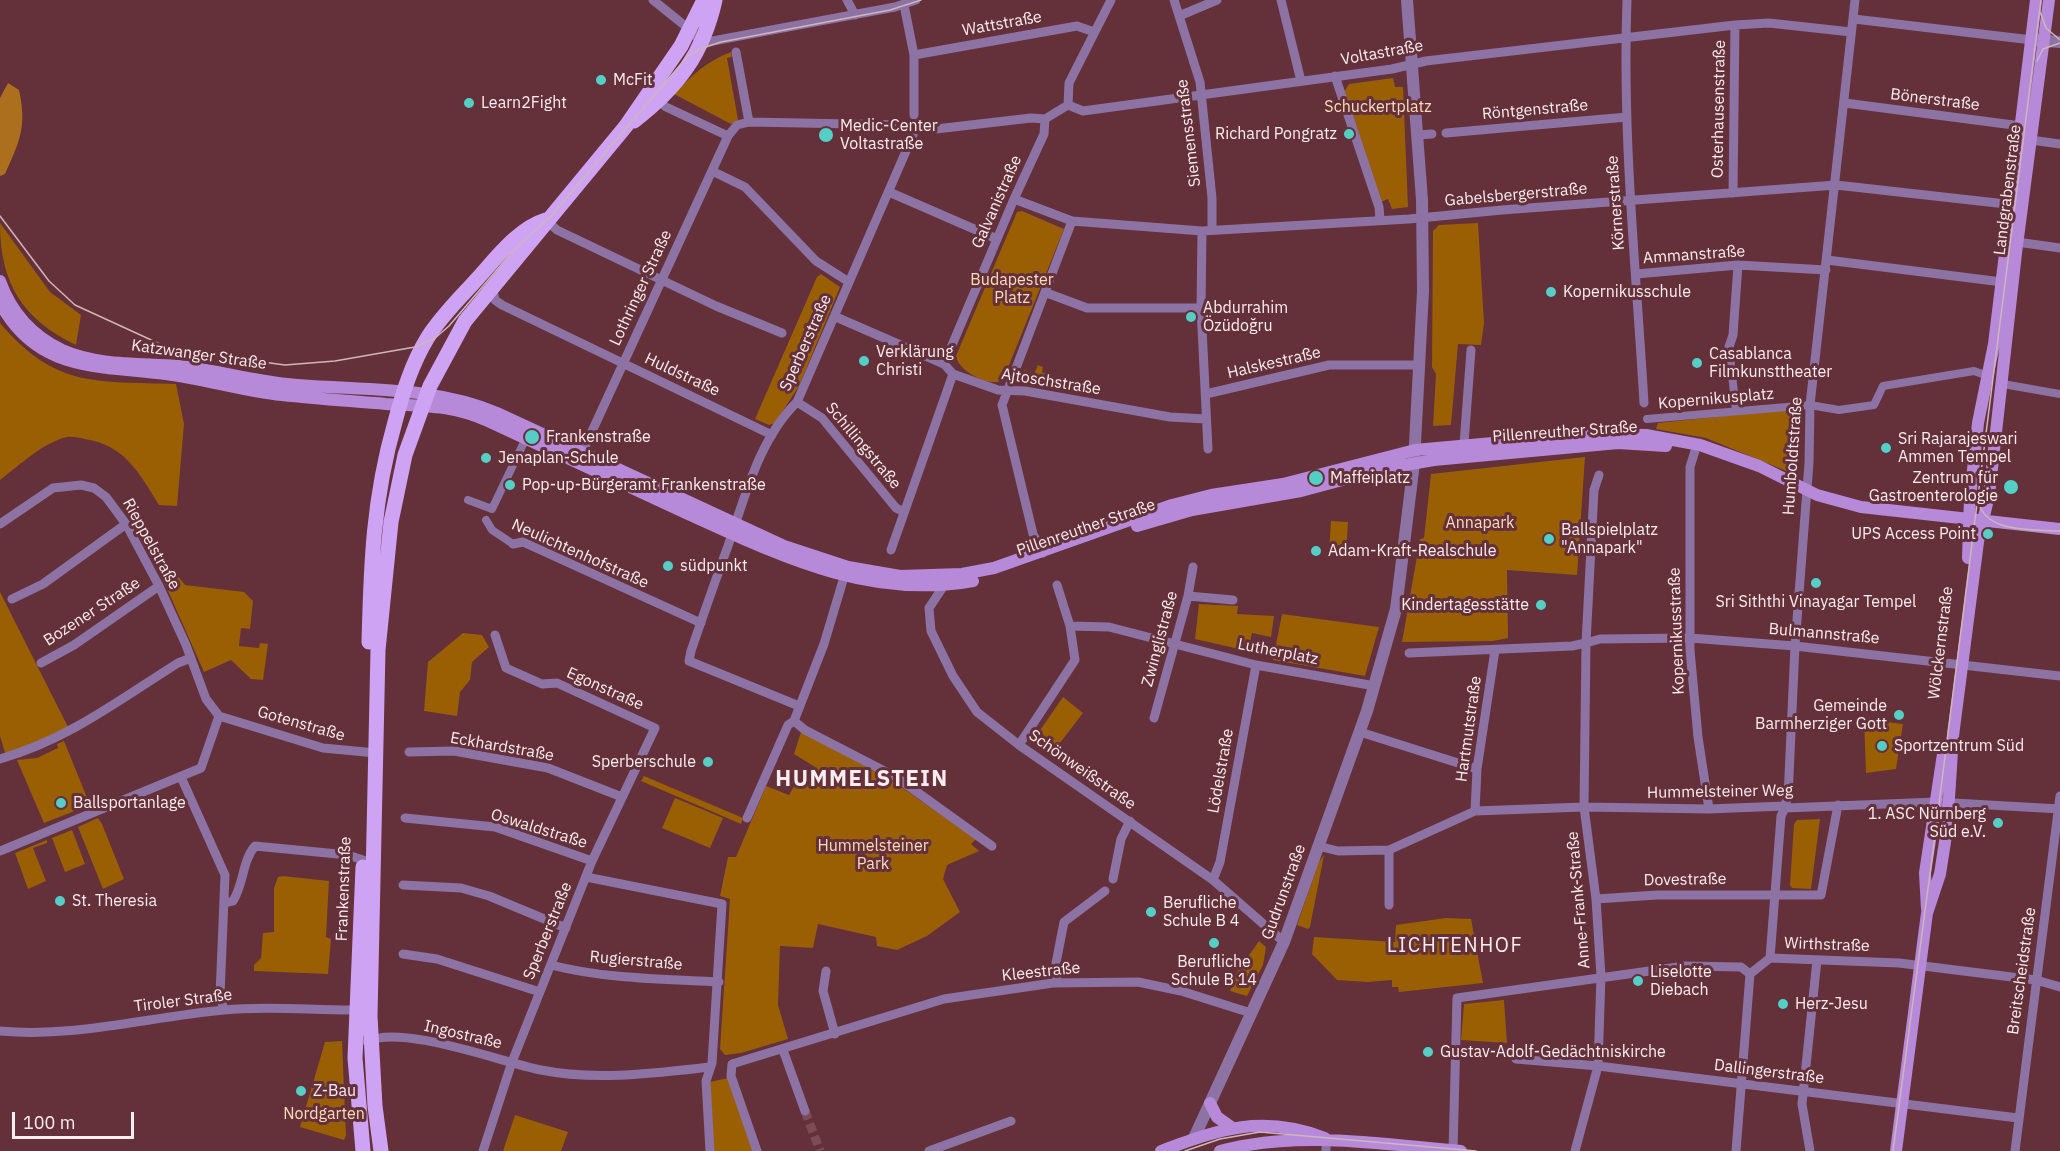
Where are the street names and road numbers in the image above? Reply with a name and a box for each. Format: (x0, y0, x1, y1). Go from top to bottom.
street label: Wattstraße (961, 8, 1043, 40)
street label: Voltastraße (1339, 36, 1425, 70)
street label: Osterhausenstraße (1708, 40, 1730, 178)
street label: Siemensstraße (1173, 78, 1205, 188)
street label: Bönerstraße (1889, 85, 1981, 115)
street label: Röntgenstraße (1481, 96, 1589, 124)
street label: Landgrabenstraße (1990, 124, 2026, 256)
street label: Galvanistraße (968, 152, 1026, 252)
street label: Körnerstraße (1603, 155, 1629, 251)
street label: Gabelsbergerstraße (1444, 179, 1588, 211)
street label: Lothringer Straße (606, 227, 676, 349)
street label: Ammanstraße (1642, 242, 1746, 268)
street label: Sperberstraße (776, 292, 836, 394)
street label: Katzwanger Straße (130, 336, 268, 374)
street label: Halskestraße (1225, 343, 1323, 383)
street label: Huldstraße (641, 349, 723, 401)
street label: Ajtoschstraße (1000, 365, 1102, 399)
street label: Kopernikusplatz (1657, 384, 1775, 414)
street label: Humboldtstraße (1779, 396, 1807, 516)
street label: Schillingstraße (821, 399, 905, 493)
street label: Pillenreuther Straße (1492, 417, 1638, 447)
street label: Rieppelstraße (118, 495, 184, 593)
street label: Pillenreuther Straße (1014, 495, 1158, 561)
street label: Neulichtenhofstraße (509, 515, 651, 593)
street label: Kopernikusstraße (1665, 567, 1689, 695)
street label: Bozener Straße (40, 574, 144, 650)
street label: Wölckernstraße (1925, 585, 1957, 701)
street label: Zwinglistraße (1138, 589, 1182, 689)
street label: Bulmannstraße (1768, 620, 1880, 648)
street label: Lutherplatz (1236, 635, 1320, 669)
street label: Egonstraße (563, 663, 647, 715)
street label: Hartmutstraße (1452, 675, 1486, 783)
street label: Gotenstraße (255, 702, 347, 746)
street label: Schönweißstraße (1025, 726, 1139, 814)
street label: Lödelstraße (1204, 727, 1238, 815)
street label: Eckhardstraße (449, 728, 555, 766)
street label: Hummelsteiner Weg (1647, 781, 1793, 803)
street label: Oswaldstraße (488, 805, 590, 853)
street label: Anne-Frank-Straße (1563, 830, 1595, 970)
street label: Frankenstraße (333, 836, 355, 942)
street label: Gudrunstraße (1258, 842, 1310, 942)
street label: Dovestraße (1643, 870, 1727, 890)
street label: Sperberstraße (520, 879, 576, 983)
street label: Breitscheidstraße (2004, 906, 2040, 1036)
street label: Wirthstraße (1784, 934, 1870, 956)
street label: Rugierstraße (589, 947, 683, 975)
street label: Kleestraße (1001, 958, 1081, 986)
street label: Tiroler Straße (133, 985, 233, 1017)
street label: Ingostraße (422, 1017, 504, 1053)
street label: Dallingerstraße (1713, 1056, 1825, 1088)

